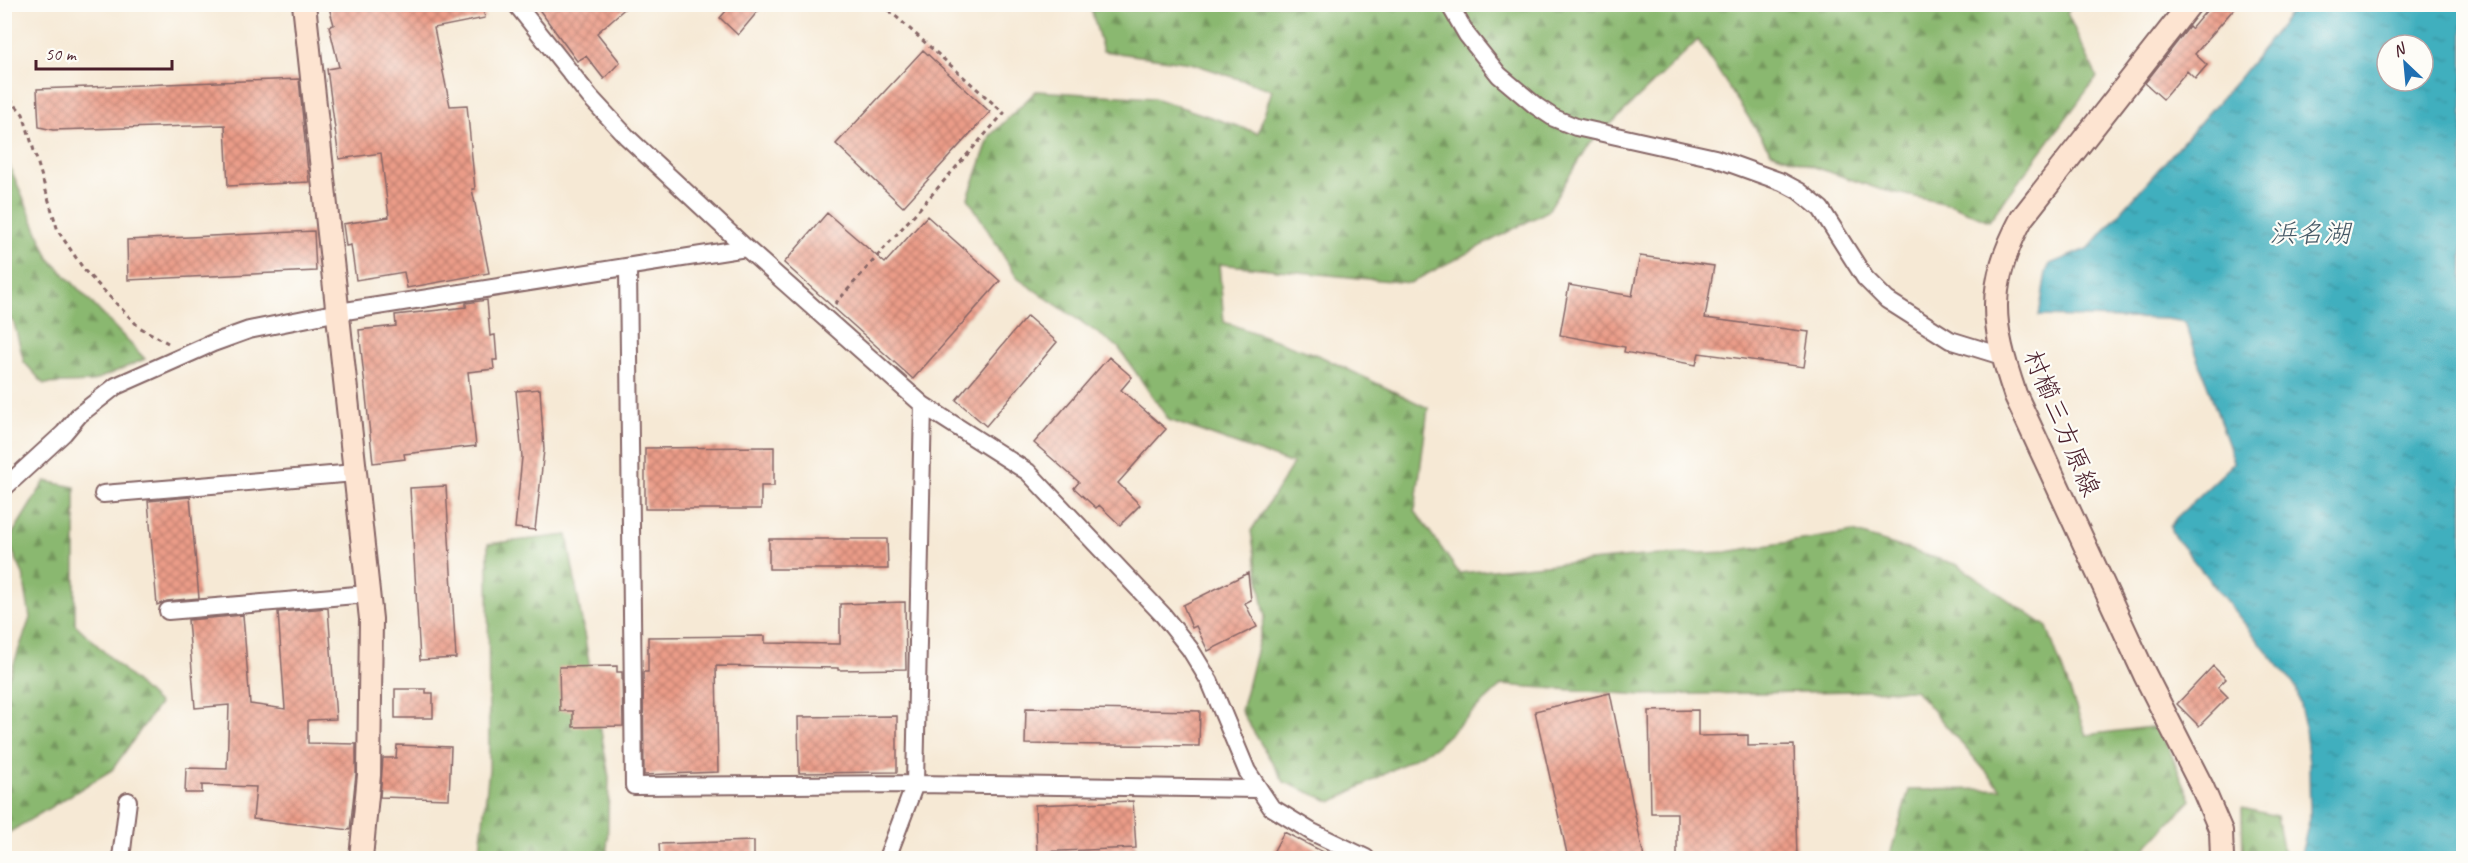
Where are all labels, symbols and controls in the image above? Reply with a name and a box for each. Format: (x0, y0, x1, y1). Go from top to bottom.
scale bar (36, 33, 172, 71)
north arrow (2375, 33, 2435, 93)
text: N (2390, 38, 2410, 62)
text: 50 m (45, 43, 78, 65)
water label: 浜名湖 (2270, 216, 2353, 250)
street label: 村櫛三方原線 (2016, 345, 2108, 501)

